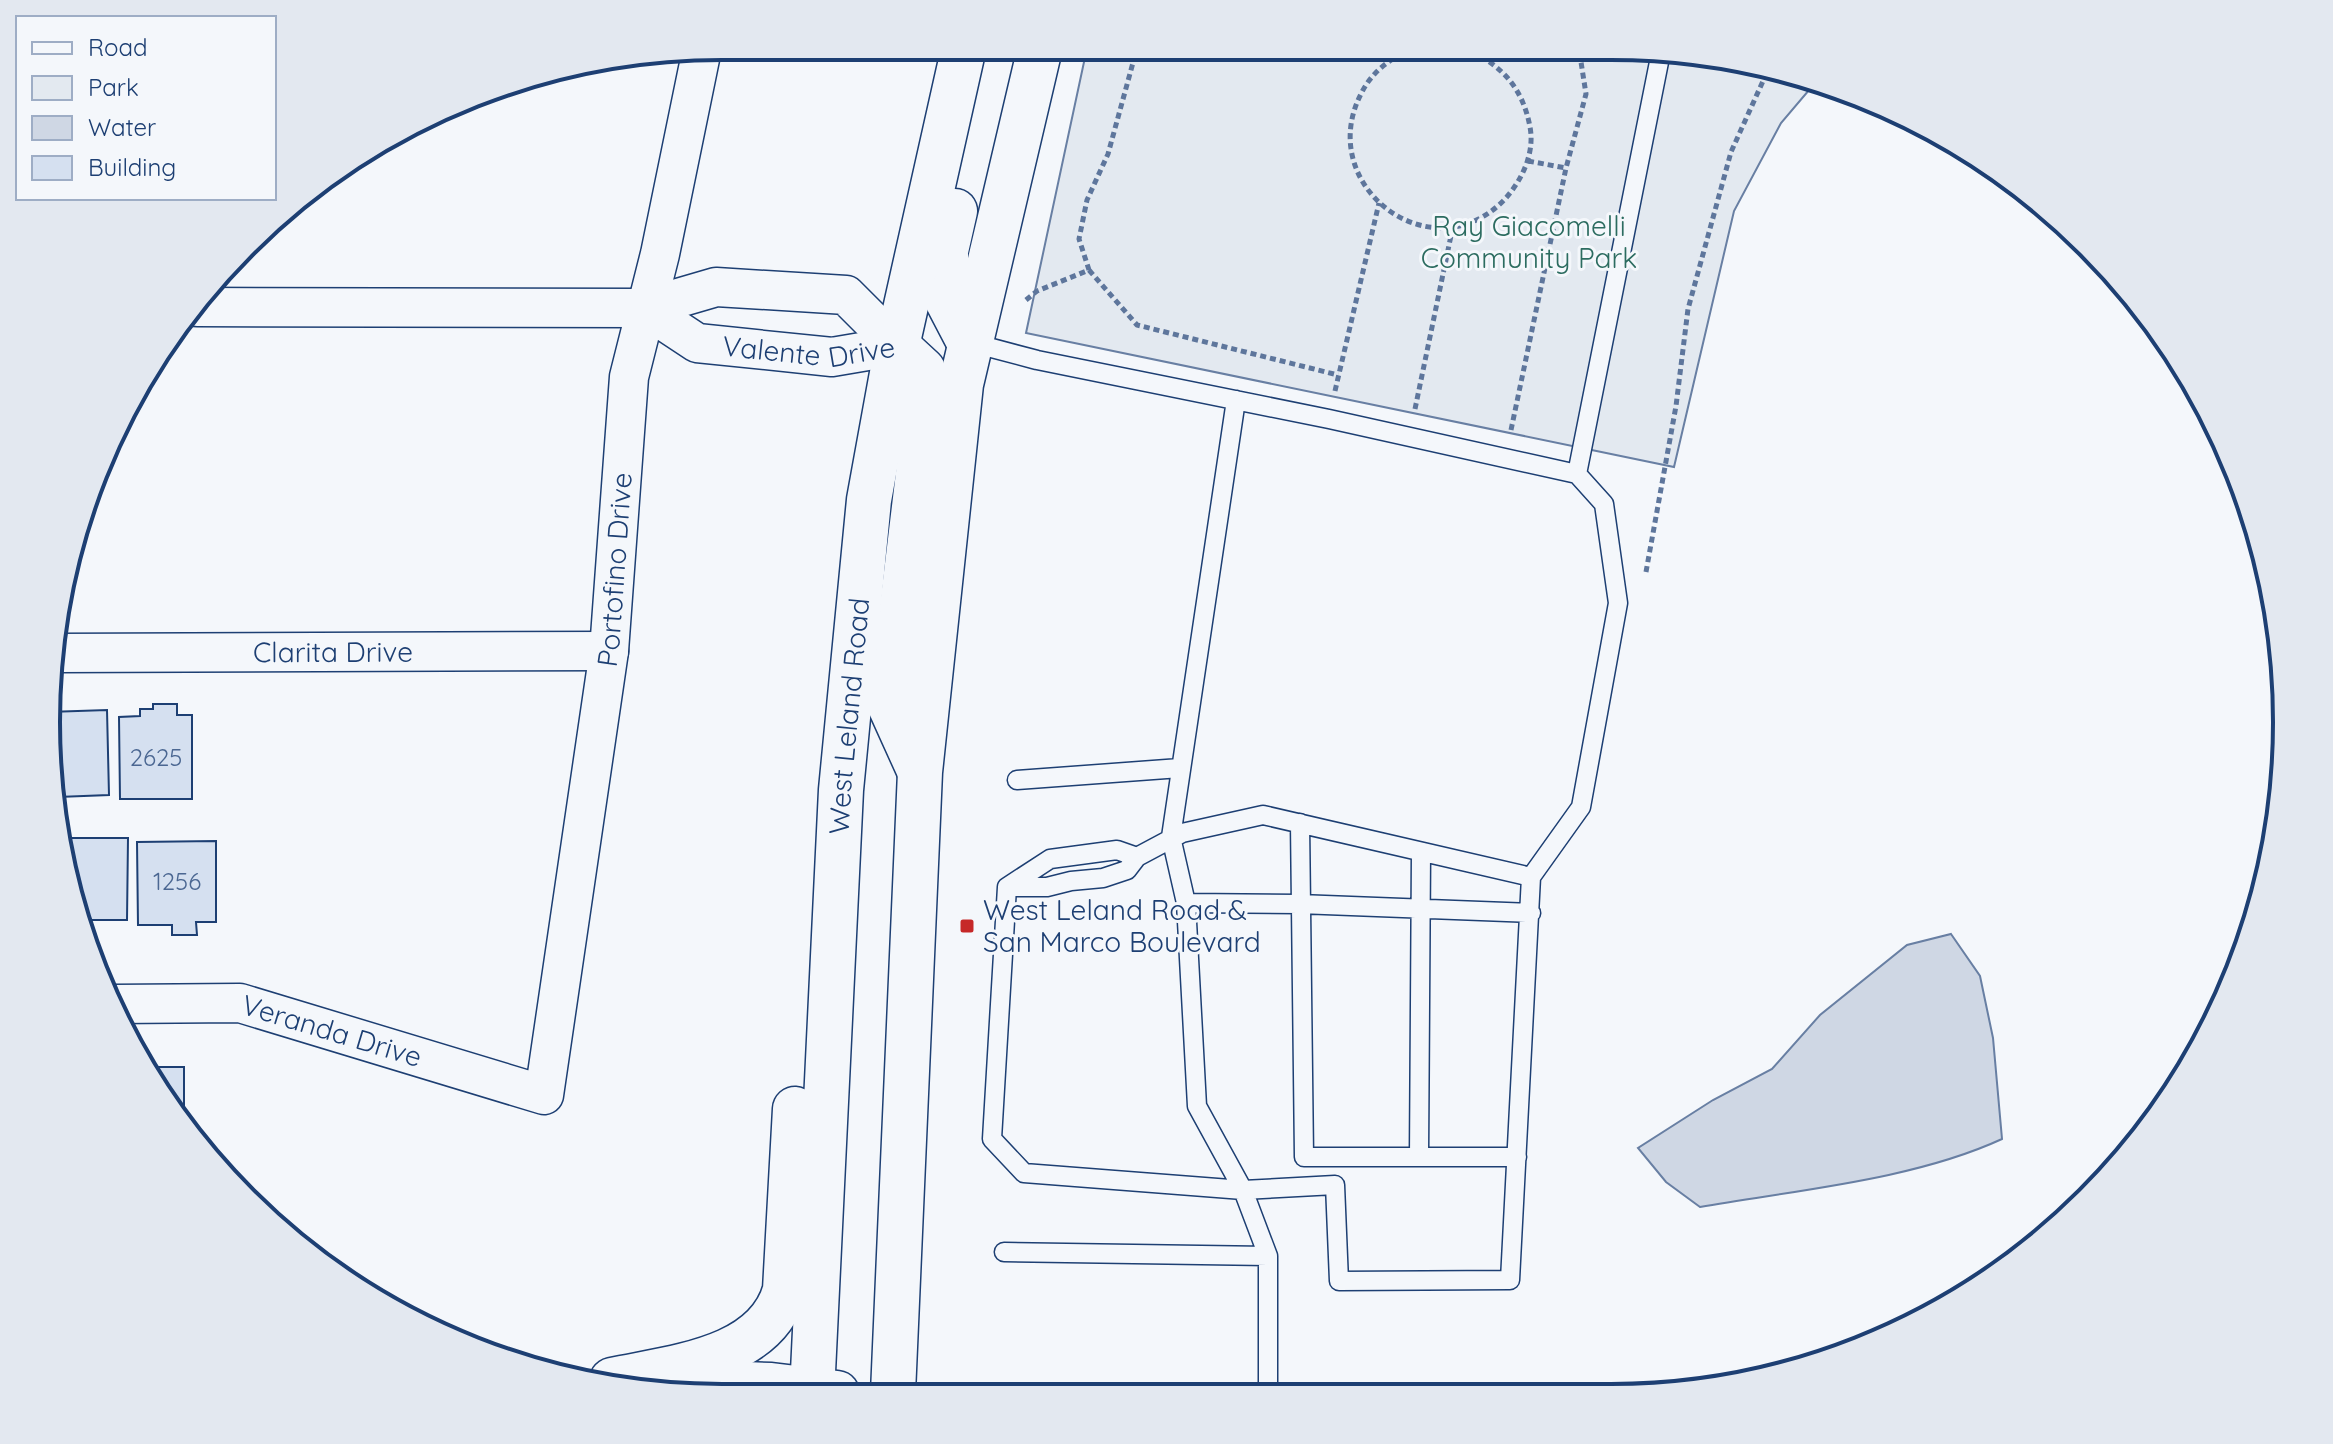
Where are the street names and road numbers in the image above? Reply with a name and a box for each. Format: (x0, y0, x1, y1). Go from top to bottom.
street label: Valente Drive (721, 328, 898, 374)
street label: Portofino Drive (589, 471, 639, 669)
street label: West Leland Road (821, 596, 876, 835)
street label: Clarita Drive (253, 634, 413, 669)
street label: Veranda Drive (238, 987, 426, 1074)

